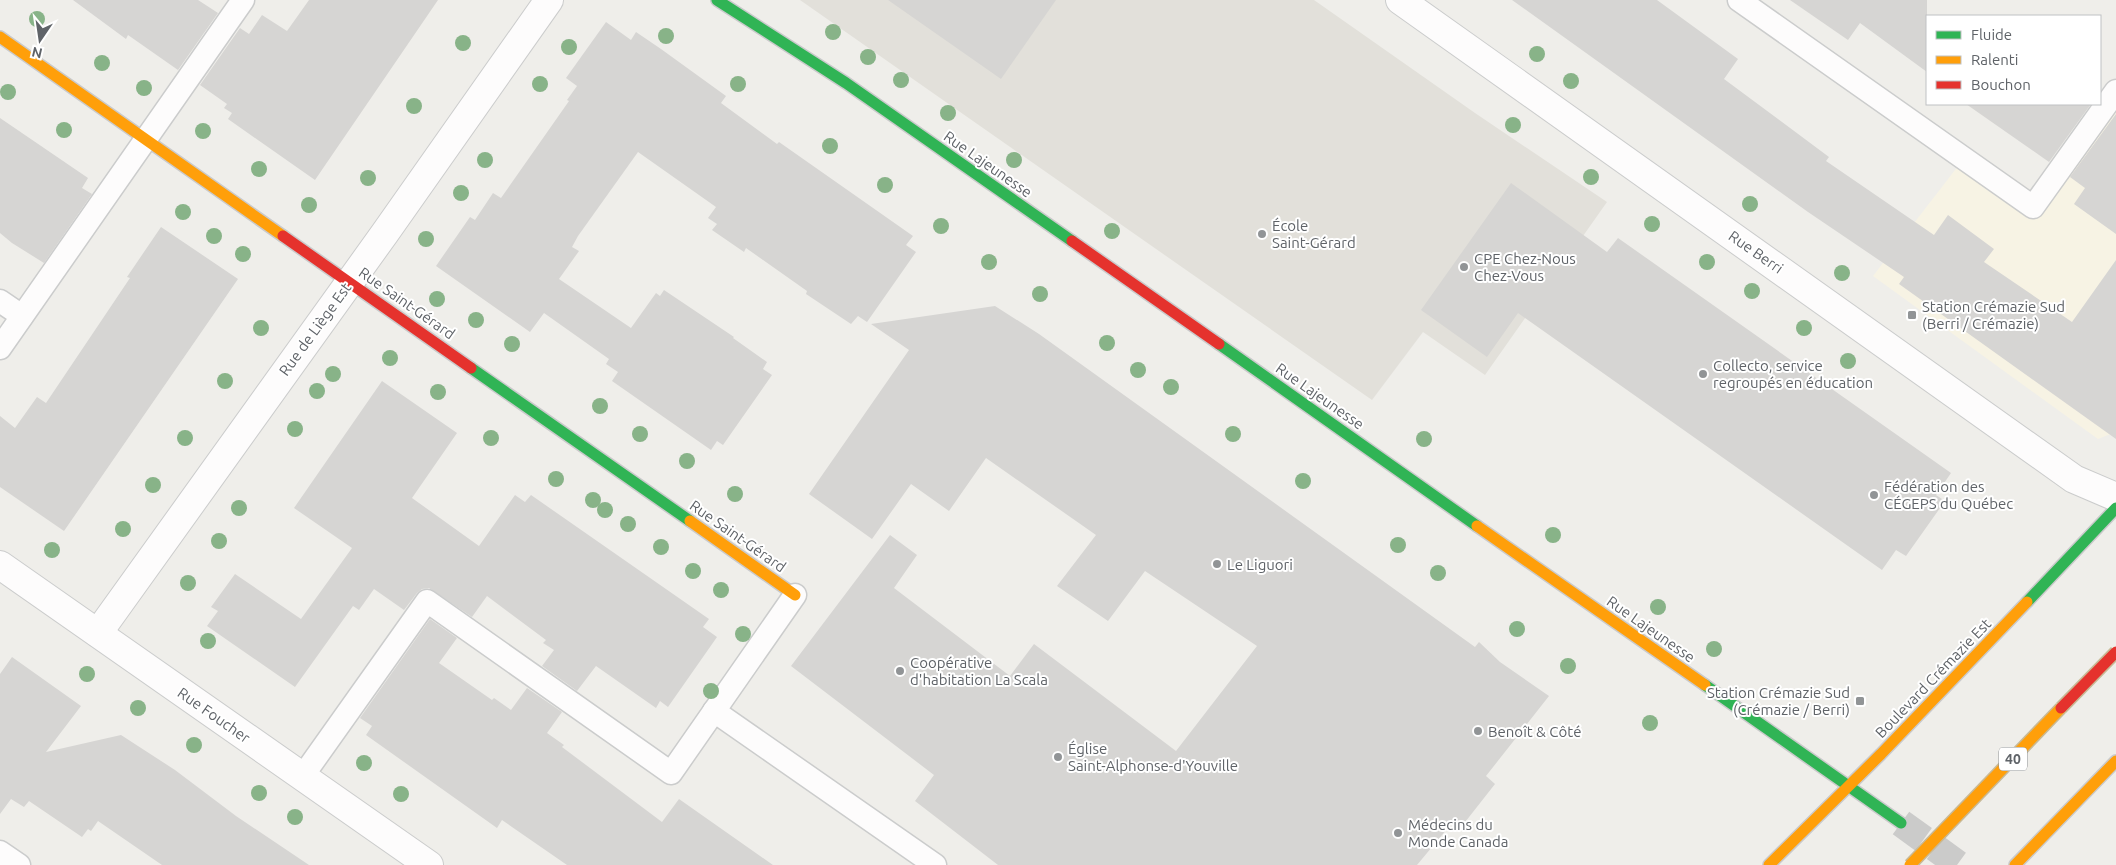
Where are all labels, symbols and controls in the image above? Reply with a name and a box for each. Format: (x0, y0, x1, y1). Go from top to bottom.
north arrow (15, 15, 65, 65)
legend (1926, 15, 2101, 105)
text: Fluide (1971, 26, 2012, 43)
text: N (30, 44, 44, 62)
text: Ralenti (1971, 51, 2018, 68)
text: Bouchon (1971, 76, 2031, 93)
street label: Rue Lajeunesse (941, 127, 1035, 201)
place label: École Saint-Gérard (1272, 217, 1356, 251)
street label: Rue Berri (1726, 227, 1786, 277)
marker: École Saint-Gérard (1256, 228, 1268, 240)
place label: CPE Chez-Nous Chez-Vous (1474, 250, 1576, 284)
marker: CPE Chez-Nous Chez-Vous (1458, 261, 1470, 273)
street label: Rue Saint-Gérard (356, 264, 458, 342)
street label: Rue de Liège Est (276, 279, 355, 379)
place label: Station Crémazie Sud (Berri / Crémazie) (1922, 298, 2065, 332)
marker: Station Crémazie Sud (Berri / Crémazie) (1906, 309, 1918, 321)
place label: Collecto, service regroupés en éducation (1713, 357, 1873, 391)
street label: Rue Lajeunesse (1273, 359, 1367, 433)
marker: Collecto, service regroupés en éducation (1697, 368, 1709, 380)
place label: Fédération des CÉGEPS du Québec (1884, 478, 2013, 512)
marker: Fédération des CÉGEPS du Québec (1868, 489, 1880, 501)
street label: Rue Saint-Gérard (687, 497, 789, 575)
place label: Le Liguori (1227, 556, 1293, 573)
marker: Le Liguori (1211, 558, 1223, 570)
street label: Rue Lajeunesse (1604, 592, 1698, 666)
street label: Boulevard Crémazie Est (1872, 615, 1994, 741)
place label: Coopérative d'habitation La Scala (910, 654, 1048, 688)
marker: Coopérative d'habitation La Scala (894, 665, 906, 677)
street label: Rue Foucher (175, 684, 254, 746)
place label: Station Crémazie Sud (Crémazie / Berri) (1707, 684, 1850, 718)
marker: Station Crémazie Sud (Crémazie / Berri) (1854, 695, 1866, 707)
place label: Benoît & Côté (1488, 723, 1581, 740)
marker: Benoît & Côté (1472, 725, 1484, 737)
place label: Église Saint-Alphonse-d'Youville (1068, 740, 1238, 774)
road number: 40 (1999, 748, 2027, 771)
marker: Église Saint-Alphonse-d'Youville (1052, 751, 1064, 763)
place label: Médecins du Monde Canada (1408, 816, 1509, 850)
marker: Médecins du Monde Canada (1392, 827, 1404, 839)

